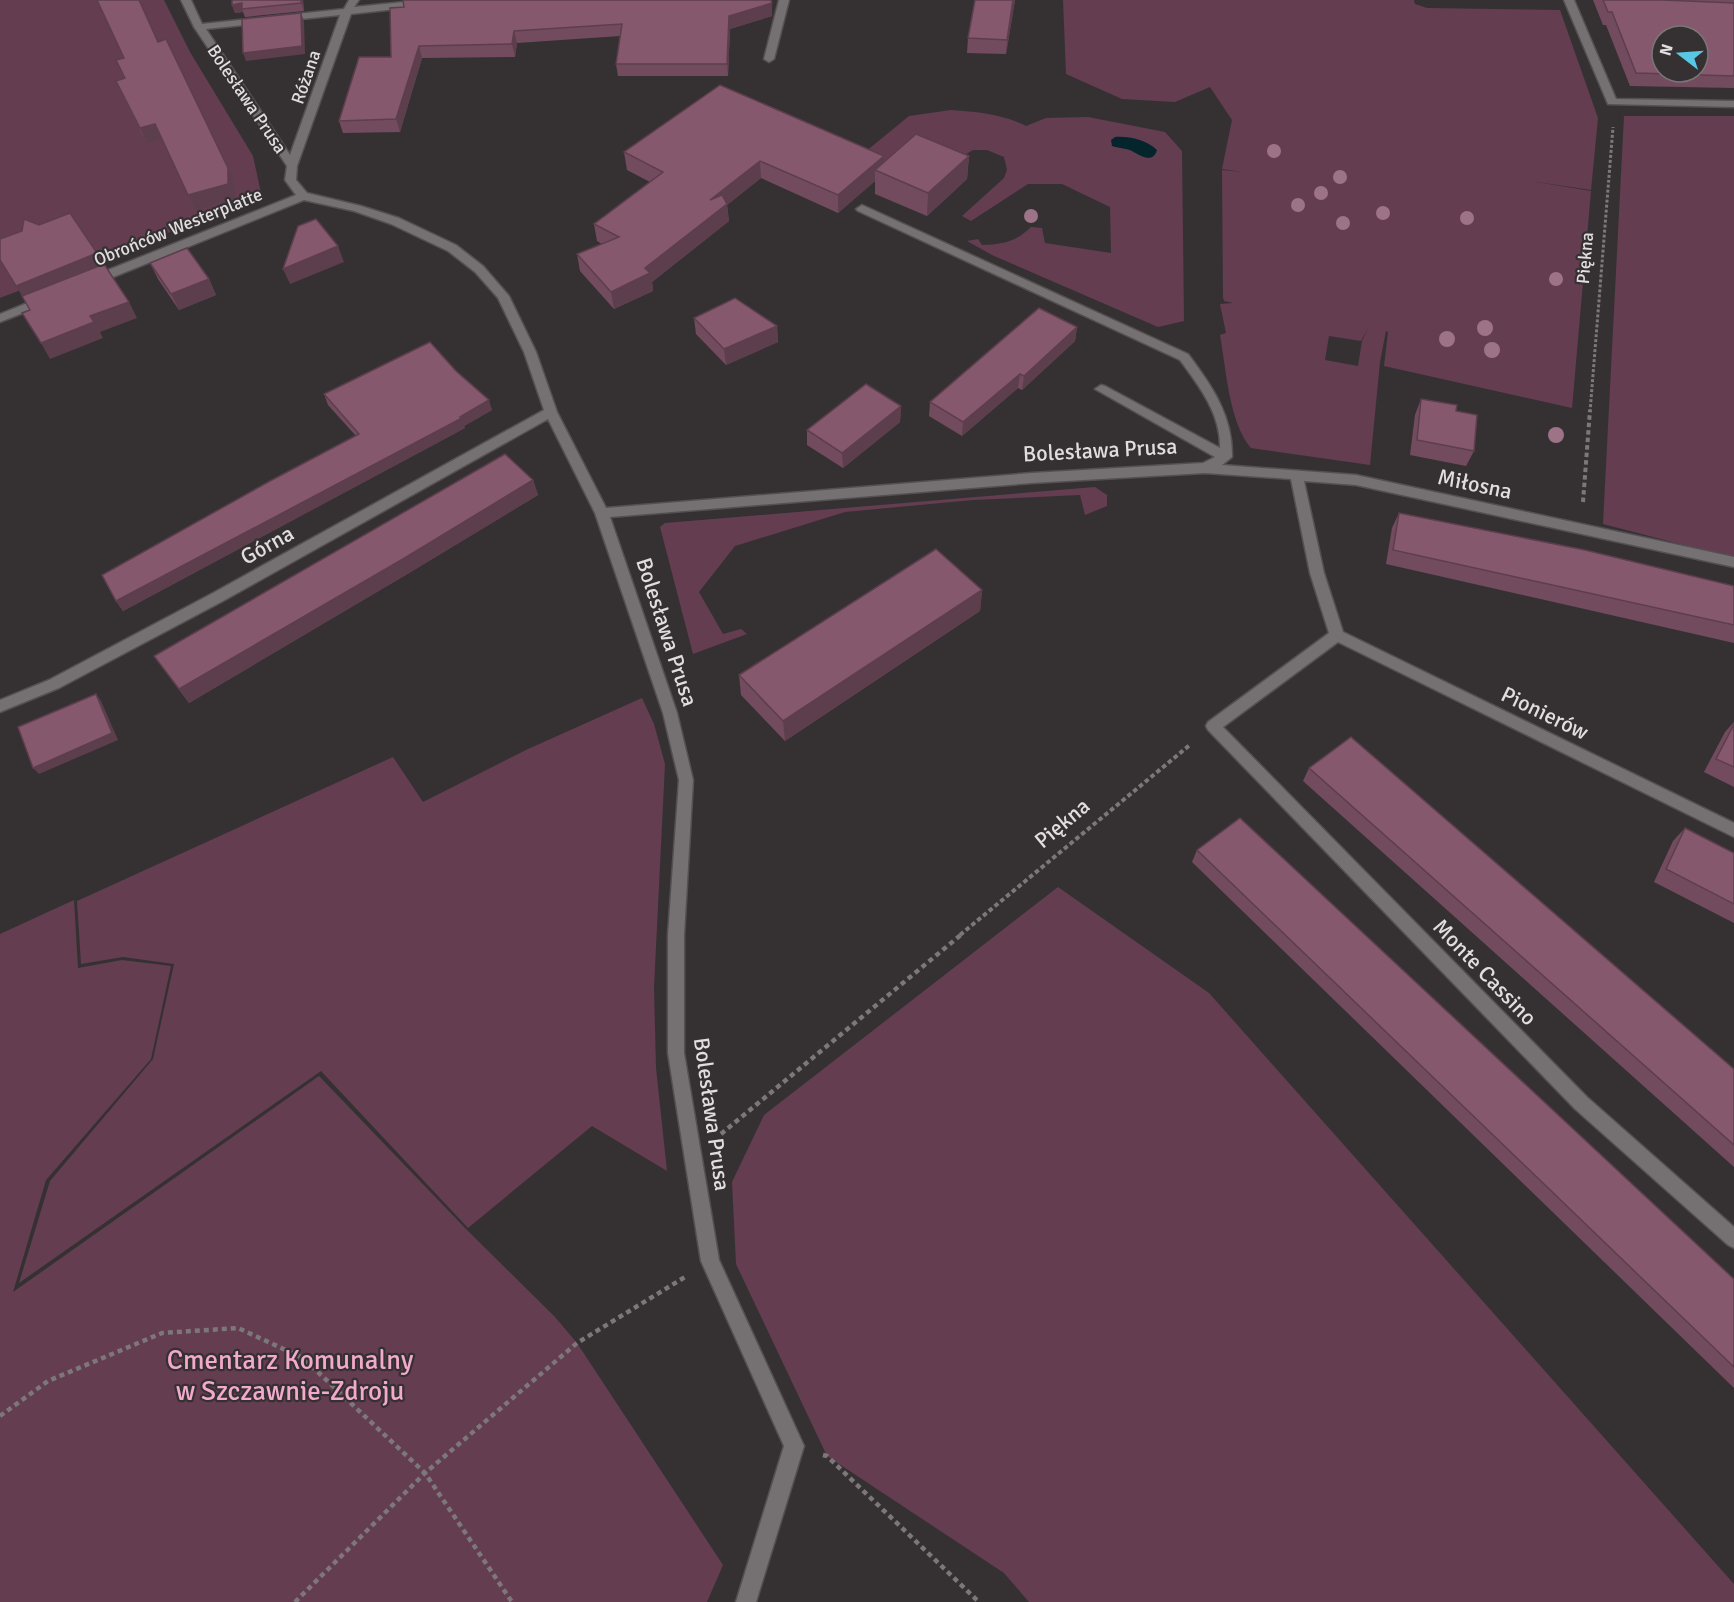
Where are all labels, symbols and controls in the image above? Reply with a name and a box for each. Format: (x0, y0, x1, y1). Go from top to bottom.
north arrow (1650, 24, 1710, 84)
street label: Bolesława Prusa (203, 40, 291, 158)
text: N (1655, 42, 1678, 58)
street label: Różana (287, 47, 325, 107)
street label: Obrońców Westerplatte (91, 183, 265, 271)
street label: Piękna (1572, 231, 1598, 285)
street label: Bolesława Prusa (1022, 432, 1178, 468)
street label: Miłosna (1435, 463, 1515, 505)
street label: Górna (236, 519, 298, 571)
street label: Bolesława Prusa (630, 554, 704, 710)
street label: Pionierów (1497, 680, 1593, 746)
street label: Piękna (1029, 792, 1095, 854)
street label: Monte Cassino (1428, 913, 1542, 1031)
street label: Bolesława Prusa (688, 1036, 736, 1192)
park label: Cmentarz Komunalny w Szczawnie-Zdroju (167, 1344, 414, 1408)

